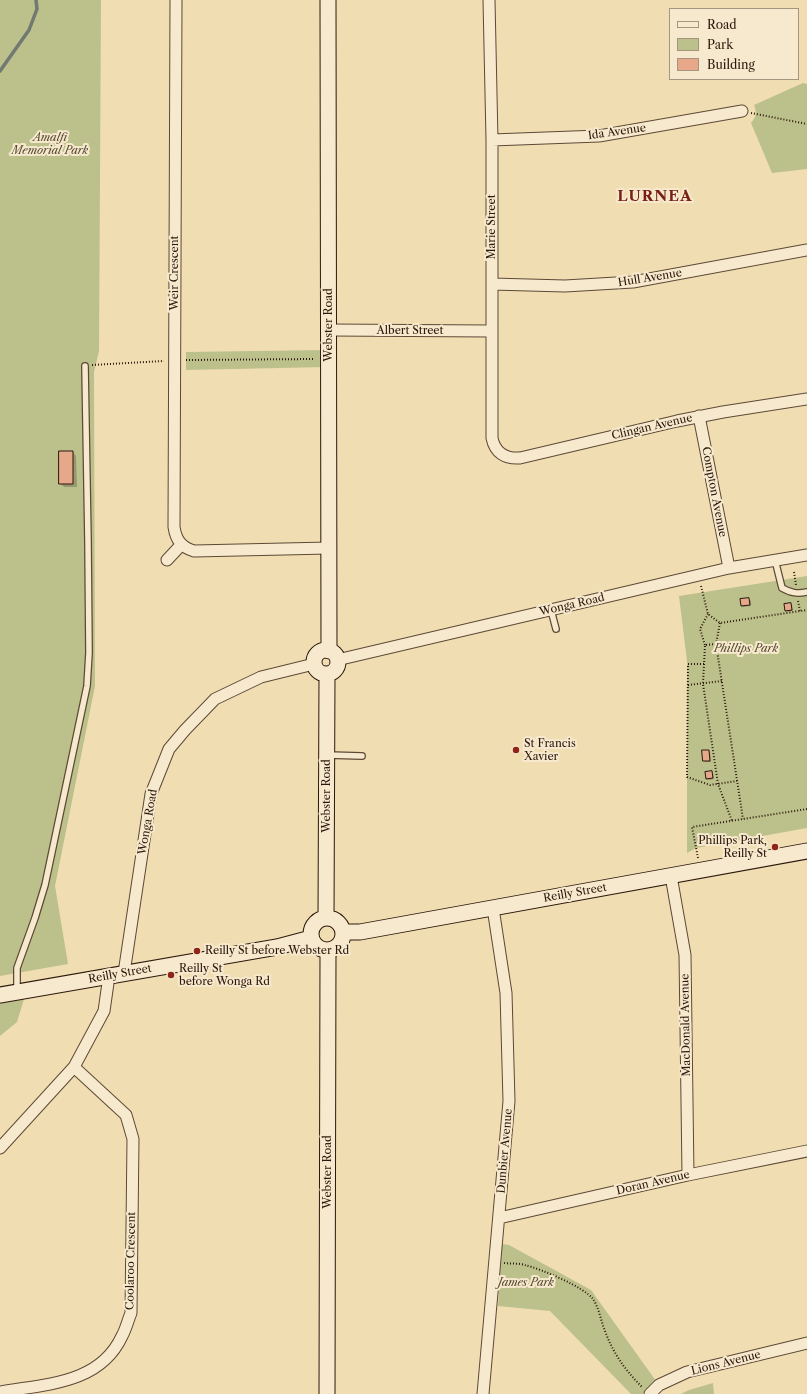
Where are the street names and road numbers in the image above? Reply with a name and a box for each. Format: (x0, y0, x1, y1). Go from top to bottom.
street label: Ida Avenue (587, 121, 647, 143)
street label: Marie Street (485, 194, 499, 260)
street label: Weir Crescent (168, 236, 182, 310)
street label: Hull Avenue (617, 266, 683, 290)
street label: Webster Road (322, 288, 336, 362)
street label: Albert Street (377, 324, 443, 338)
street label: Clingan Avenue (610, 411, 694, 443)
street label: Compton Avenue (699, 446, 729, 538)
street label: Wonga Road (538, 591, 606, 619)
street label: Webster Road (320, 759, 334, 833)
street label: Wonga Road (136, 788, 160, 856)
street label: Reilly Street (542, 881, 608, 905)
street label: Reilly Street (87, 962, 153, 986)
street label: MacDonald Avenue (679, 973, 693, 1077)
street label: Dunbier Avenue (495, 1108, 515, 1194)
street label: Webster Road (321, 1135, 335, 1209)
street label: Doran Avenue (615, 1168, 691, 1198)
street label: Coolaroo Crescent (124, 1212, 138, 1310)
street label: Lions Avenue (690, 1348, 762, 1378)

